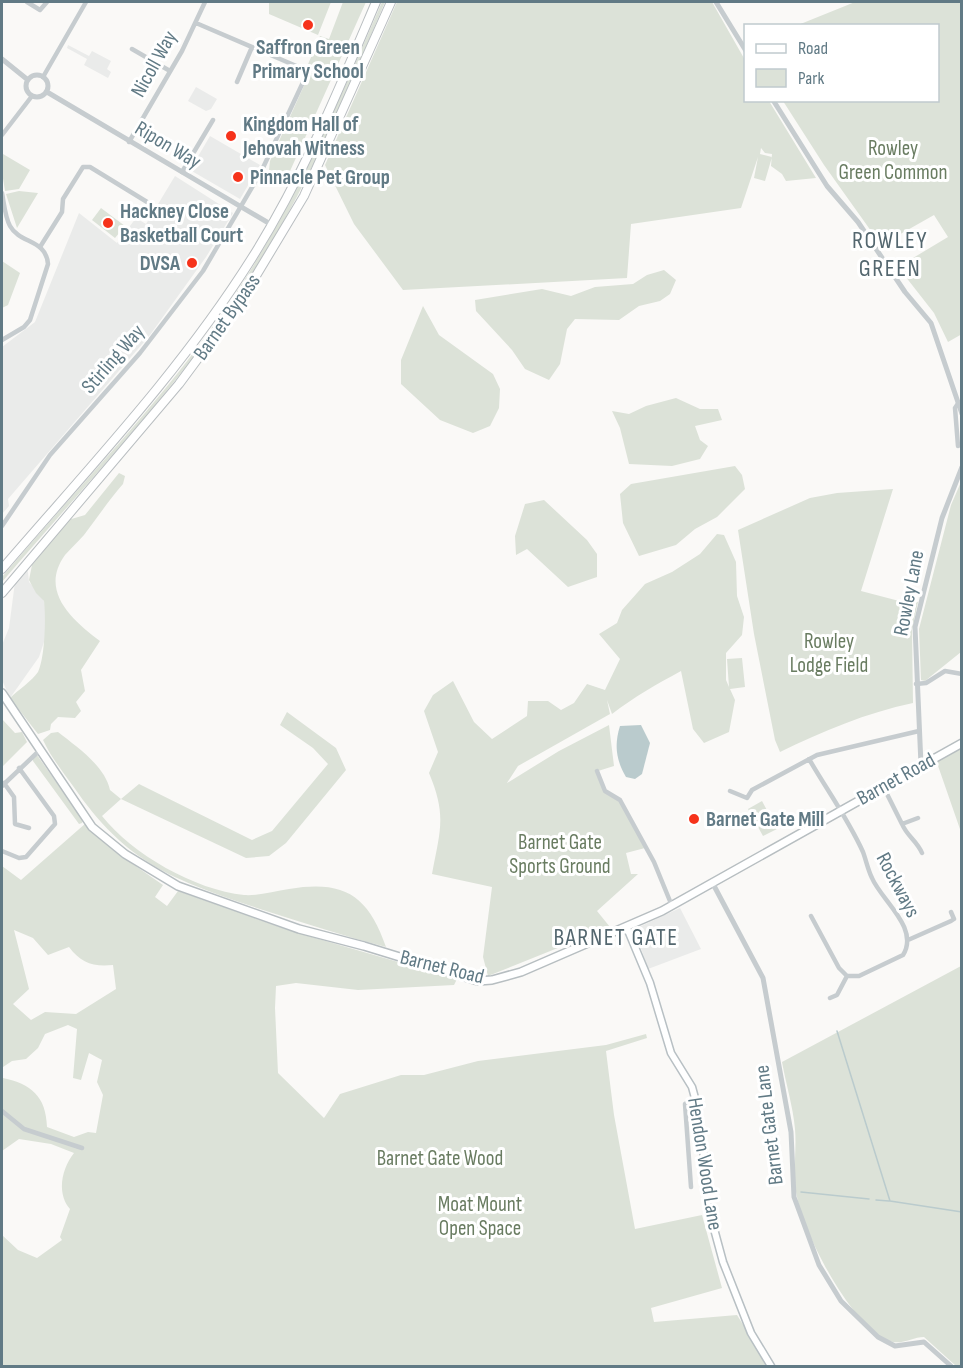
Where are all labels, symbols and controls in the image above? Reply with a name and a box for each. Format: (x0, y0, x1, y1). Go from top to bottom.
marker: Saffron Green Primary School (301, 18, 315, 32)
legend (744, 24, 939, 102)
street label: Nicoll Way (126, 26, 182, 102)
place label: Saffron Green Primary School (252, 35, 364, 84)
text: Road (798, 38, 828, 59)
text: Park (798, 68, 824, 89)
place label: Kingdom Hall of Jehovah Witness (242, 112, 365, 161)
street label: Ripon Way (130, 116, 206, 174)
marker: Kingdom Hall of Jehovah Witness (224, 129, 238, 143)
park label: Rowley Green Common (839, 136, 947, 185)
place label: Pinnacle Pet Group (250, 165, 390, 190)
marker: Pinnacle Pet Group (231, 170, 245, 184)
place label: Hackney Close Basketball Court (120, 199, 243, 248)
marker: Hackney Close Basketball Court (101, 216, 115, 230)
district label: ROWLEY GREEN (852, 226, 928, 283)
place label: DVSA (140, 251, 181, 276)
marker: DVSA (185, 256, 199, 270)
street label: Barnet Bypass (188, 269, 266, 365)
street label: Stirling Way (76, 319, 150, 399)
street label: Rowley Lane (888, 548, 930, 638)
park label: Rowley Lodge Field (790, 629, 868, 678)
street label: Barnet Road (852, 747, 940, 811)
place label: Barnet Gate Mill (706, 807, 824, 832)
marker: Barnet Gate Mill (687, 812, 701, 826)
park label: Barnet Gate Sports Ground (509, 830, 611, 879)
street label: Rockways (871, 848, 925, 922)
district label: BARNET GATE (553, 923, 679, 952)
street label: Barnet Road (397, 945, 487, 989)
street label: Barnet Gate Lane (749, 1064, 789, 1186)
street label: Hendon Wood Lane (682, 1096, 728, 1232)
park label: Barnet Gate Wood (377, 1146, 503, 1171)
park label: Moat Mount Open Space (438, 1192, 522, 1241)

